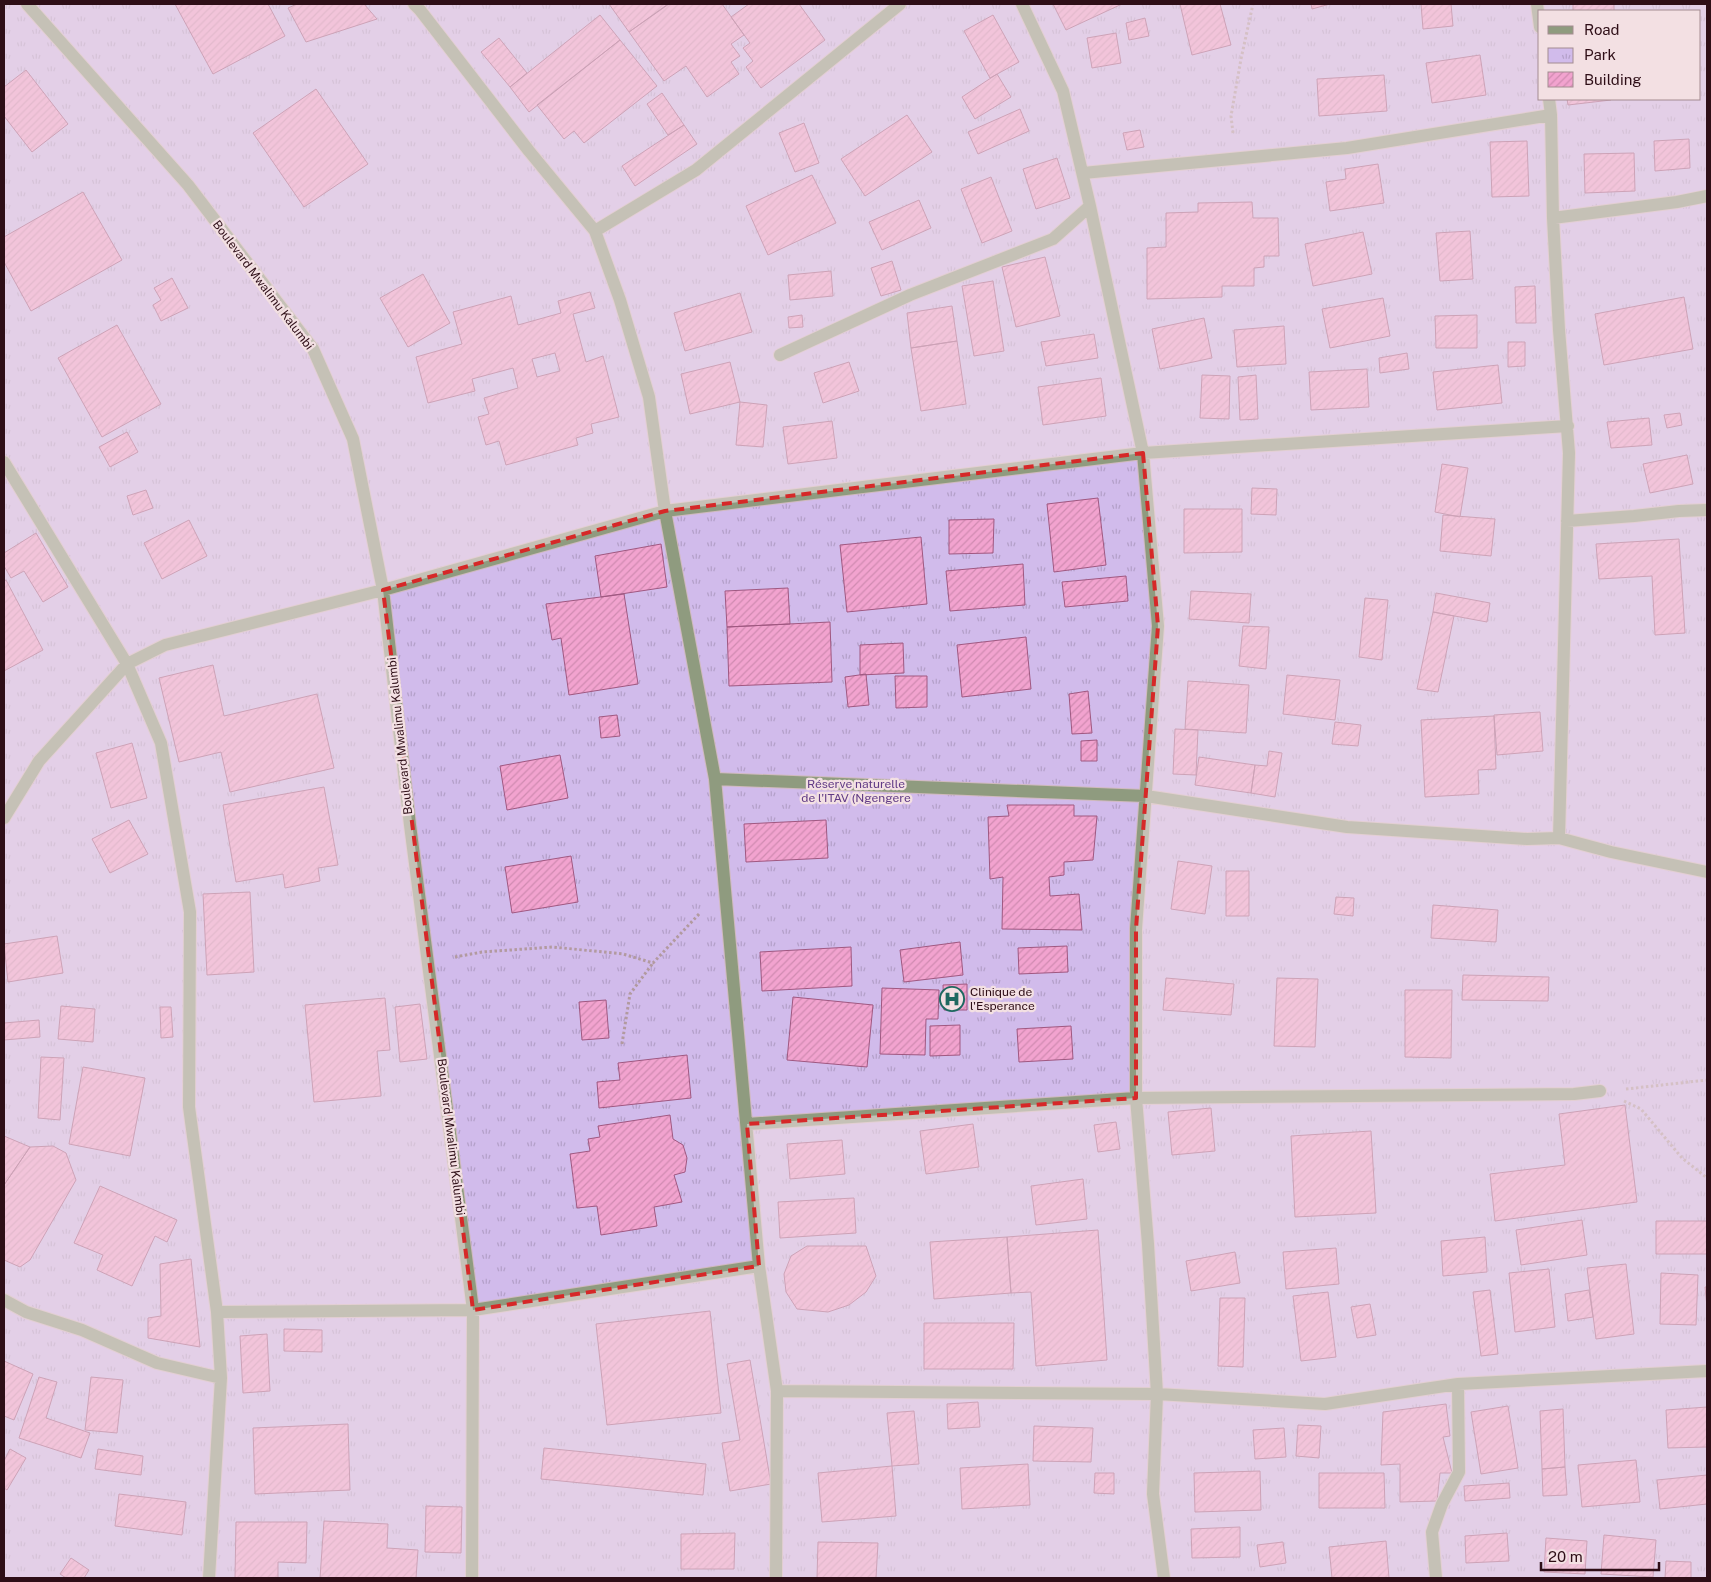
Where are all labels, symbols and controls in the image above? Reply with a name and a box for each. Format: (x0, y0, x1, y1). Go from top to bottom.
legend (1538, 10, 1701, 100)
text: Road (1584, 21, 1620, 38)
text: Park (1584, 46, 1616, 63)
text: Building (1584, 71, 1642, 88)
street label: Boulevard Mwalimu Kalumbi (210, 218, 316, 352)
street label: Boulevard Mwalimu Kalumbi (385, 657, 415, 815)
park label: Réserve naturelle de l'ITAV (Ngengere (801, 777, 911, 805)
place label: Clinique de l'Esperance (970, 985, 1035, 1013)
hospital icon: Clinique de l'Esperance (939, 986, 965, 1012)
street label: Boulevard Mwalimu Kalumbi (434, 1058, 468, 1216)
scale bar (1541, 1540, 1658, 1572)
text: 20 m (1548, 1548, 1583, 1565)

